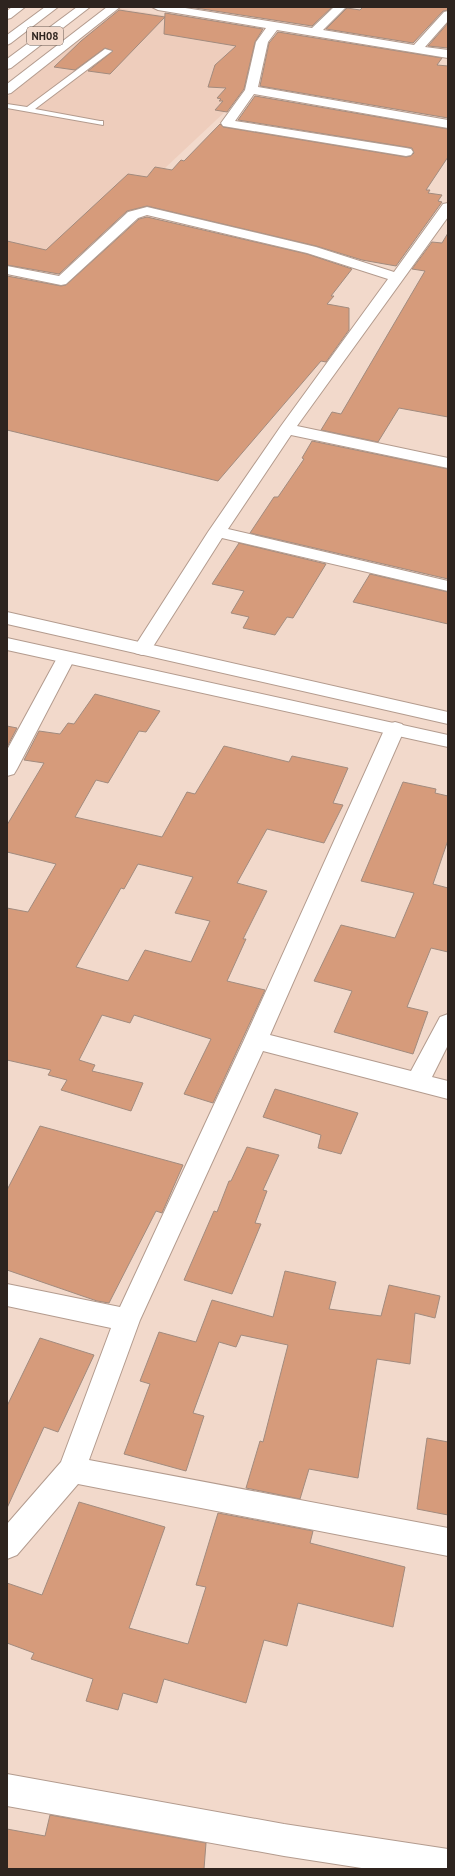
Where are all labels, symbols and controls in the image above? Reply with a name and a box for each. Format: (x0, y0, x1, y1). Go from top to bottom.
road number: NH08 (27, 27, 63, 45)

